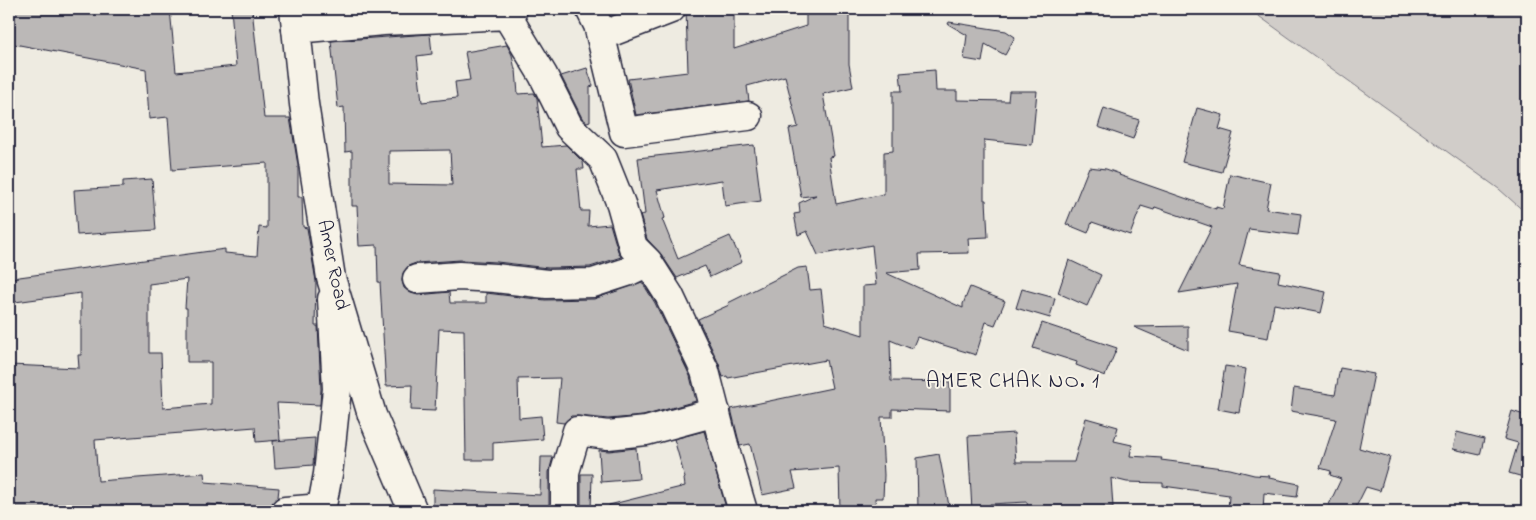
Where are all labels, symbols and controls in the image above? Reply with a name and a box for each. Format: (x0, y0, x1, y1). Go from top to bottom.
street label: Amer Road (308, 217, 356, 313)
district label: AMER CHAK NO. 1 (926, 366, 1100, 398)

